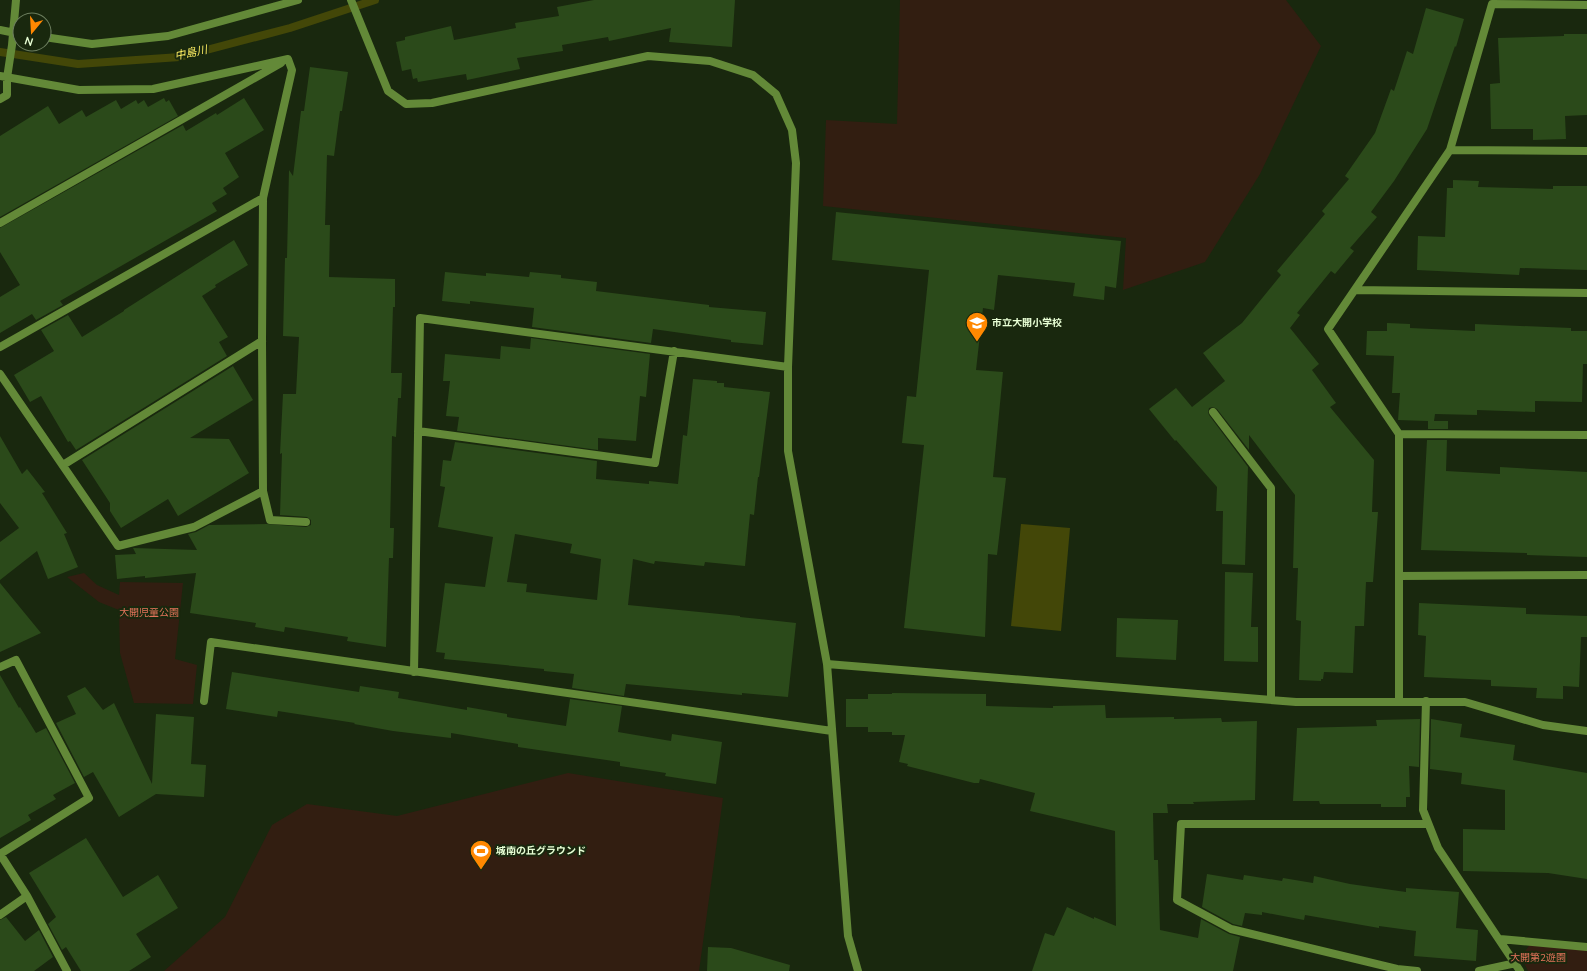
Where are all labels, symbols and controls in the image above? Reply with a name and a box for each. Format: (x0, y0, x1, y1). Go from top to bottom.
north arrow (12, 12, 52, 52)
text: N (23, 33, 35, 49)
water label: 中島川 (173, 42, 210, 64)
school or university icon: 市立大開小学校 (964, 310, 990, 343)
place label: 市立大開小学校 (992, 316, 1062, 330)
park label: 大開児童公園 (119, 606, 179, 620)
sports icon: 城南の丘グラウンド (468, 838, 494, 871)
place label: 城南の丘グラウンド (496, 844, 586, 858)
park label: 大開第2遊園 (1510, 951, 1566, 965)

